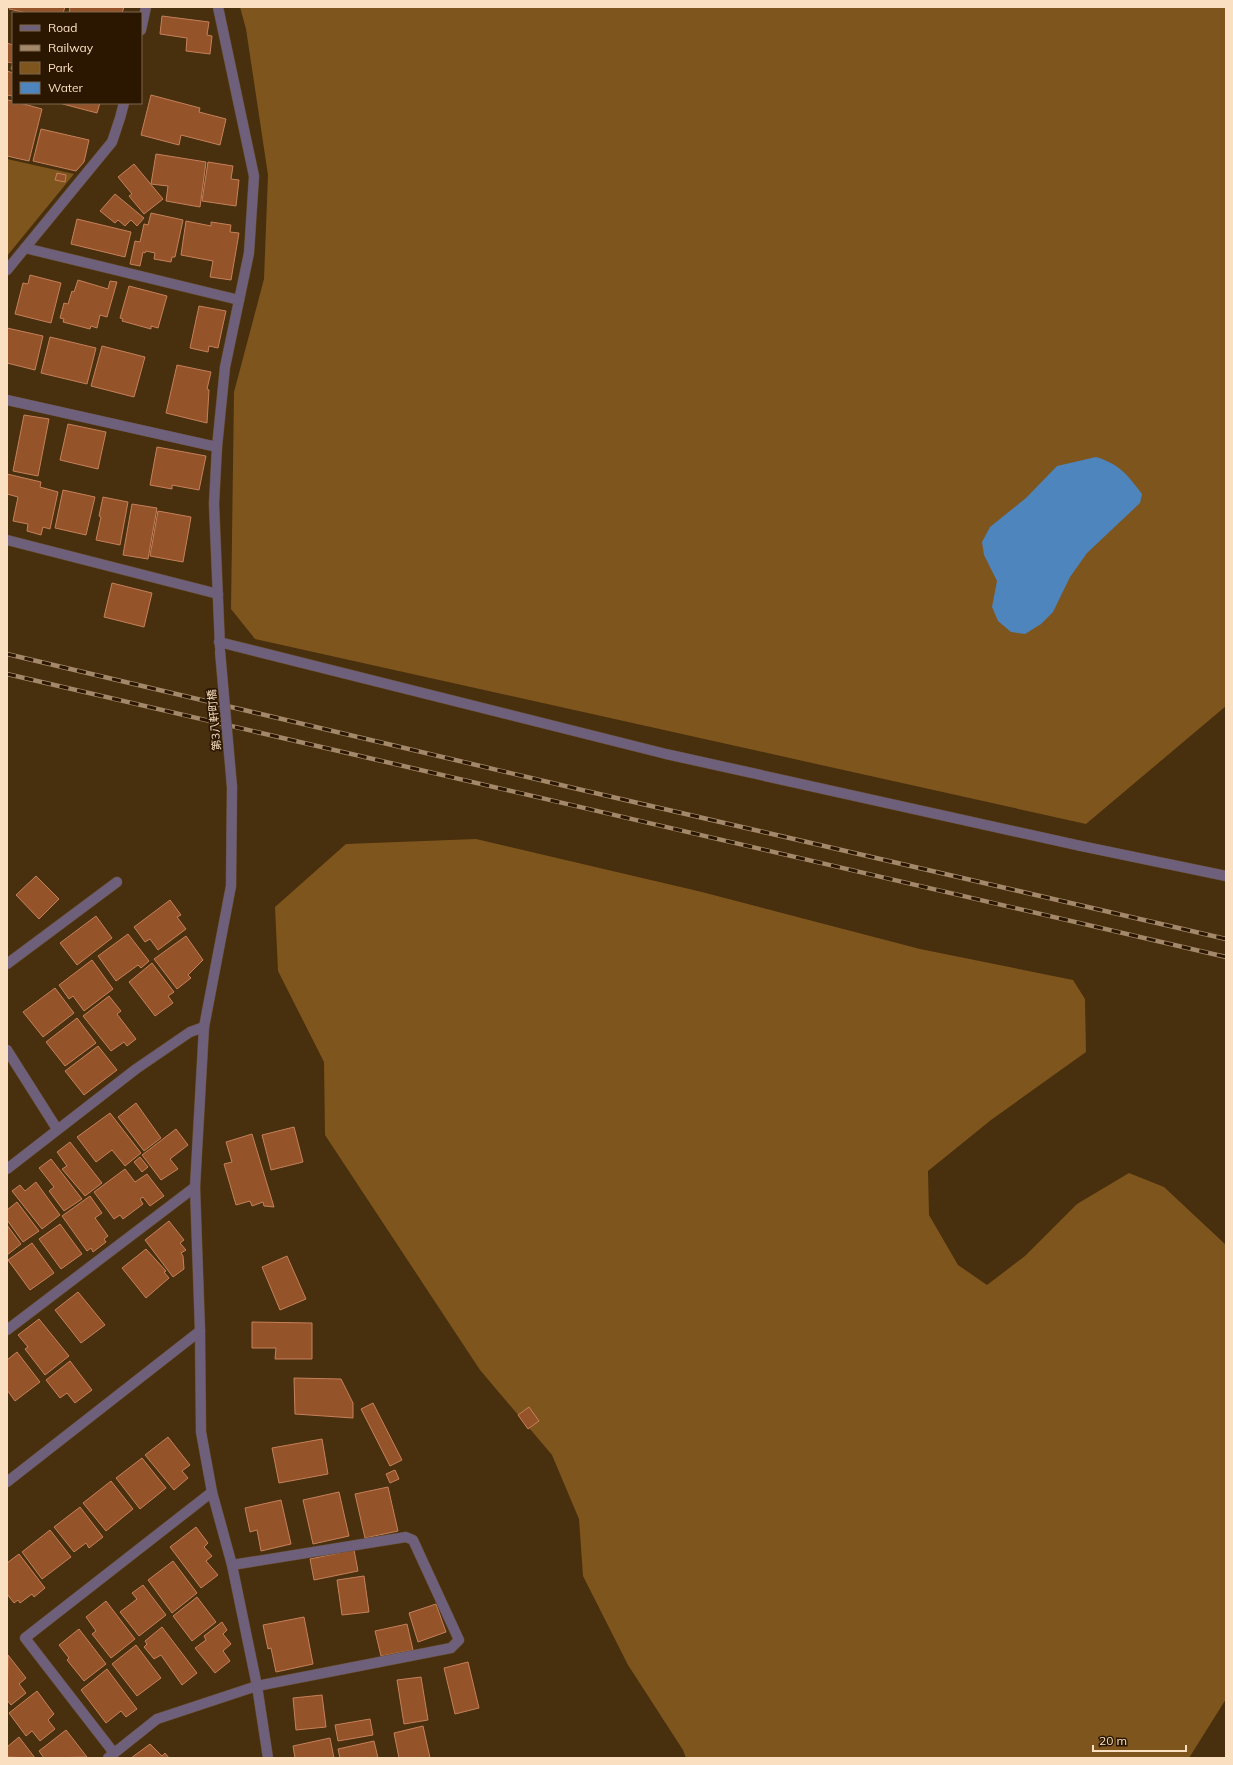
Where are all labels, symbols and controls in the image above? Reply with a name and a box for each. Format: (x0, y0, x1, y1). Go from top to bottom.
legend (12, 12, 142, 104)
text: Road (48, 20, 77, 35)
text: Railway (48, 40, 94, 55)
text: Park (48, 60, 74, 75)
text: Water (48, 80, 84, 95)
street label: 第3八軒町橋 (204, 689, 224, 751)
scale bar (1093, 1727, 1186, 1753)
text: 20 m (1099, 1733, 1127, 1748)

